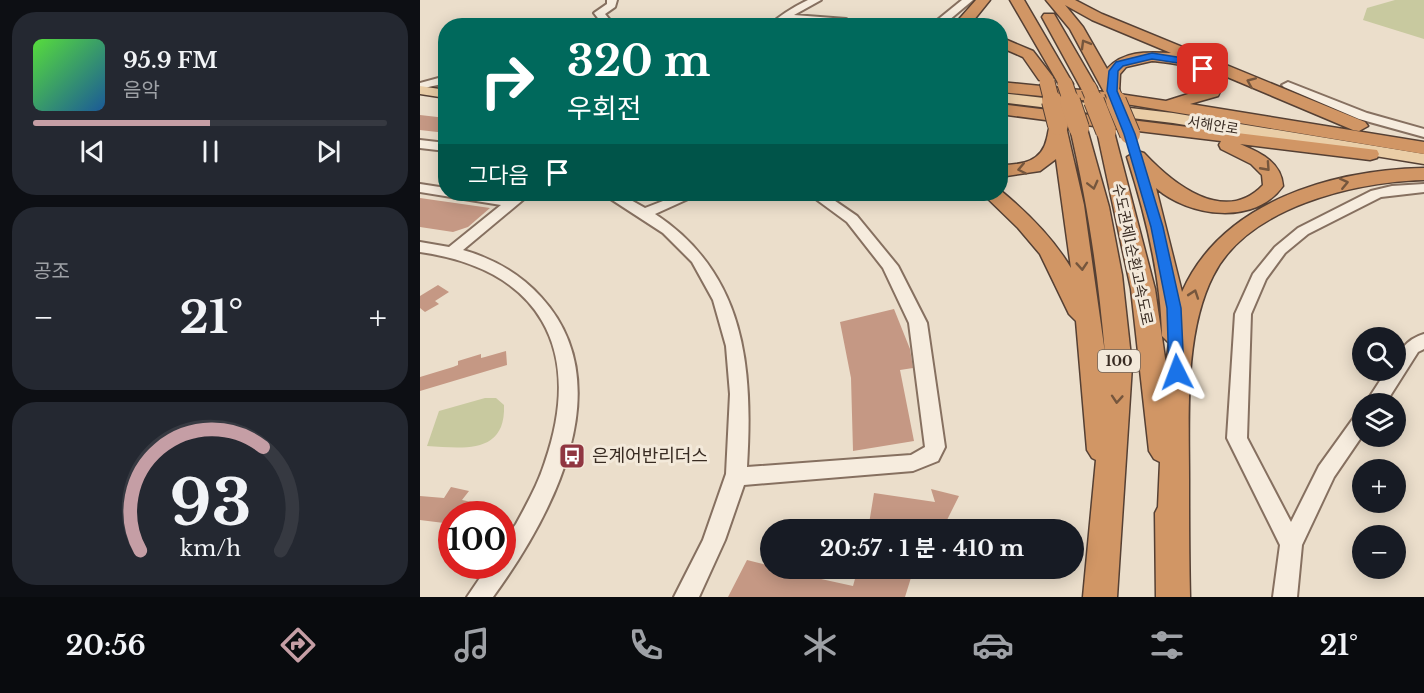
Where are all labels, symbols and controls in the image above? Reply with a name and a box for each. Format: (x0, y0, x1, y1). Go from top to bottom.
text: 320 m (567, 35, 710, 87)
one-way arrow (1081, 39, 1092, 50)
icon: right (468, 42, 546, 120)
pin (1177, 43, 1228, 94)
text: 95.9 FM (123, 47, 218, 74)
icon: arrive (1186, 52, 1219, 85)
one-way arrow (1247, 77, 1258, 89)
text: 음악 (123, 78, 160, 102)
text: 우회전 (567, 92, 642, 125)
street label: 서해안로 (1186, 112, 1240, 138)
icon: previous (76, 135, 109, 168)
icon: pause (194, 135, 227, 168)
icon: next (312, 135, 345, 168)
icon: arrive (541, 156, 574, 189)
one-way arrow (1258, 160, 1269, 171)
text: 그다음 (468, 162, 529, 189)
one-way arrow (1017, 162, 1027, 175)
one-way arrow (1339, 177, 1349, 190)
one-way arrow (1086, 179, 1099, 189)
street label: 수도권제1순환고속도로 (1109, 181, 1157, 327)
text: 공조 (33, 259, 70, 283)
one-way arrow (1075, 261, 1088, 270)
text: 21° (179, 289, 243, 345)
one-way arrow (1186, 289, 1199, 300)
text: − (33, 297, 54, 338)
text: + (369, 297, 387, 338)
map controls (1352, 327, 1406, 579)
button: search (1352, 327, 1406, 381)
position arrow (1145, 340, 1209, 404)
road number: 100 (1098, 350, 1140, 372)
button: layers (1352, 393, 1406, 447)
one-way arrow (1111, 394, 1124, 403)
bus stop icon: 은계어반리더스 (557, 441, 587, 471)
place label: 은계어반리더스 (592, 445, 708, 467)
button: + (1352, 459, 1406, 513)
text: 93 (169, 464, 251, 542)
speed limit sign: 100 (438, 501, 516, 579)
button: − (1352, 525, 1406, 579)
text: km/h (180, 535, 241, 562)
text: 20:57 · 1 분 · 410 m (820, 535, 1024, 562)
icon: directions (277, 624, 319, 666)
icon: music (451, 624, 493, 666)
icon: phone (625, 624, 667, 666)
icon: climate (799, 624, 841, 666)
icon: car (972, 624, 1014, 666)
icon: filters (1146, 624, 1188, 666)
text: 20:56 (66, 629, 146, 662)
text: 21° (1320, 629, 1358, 662)

